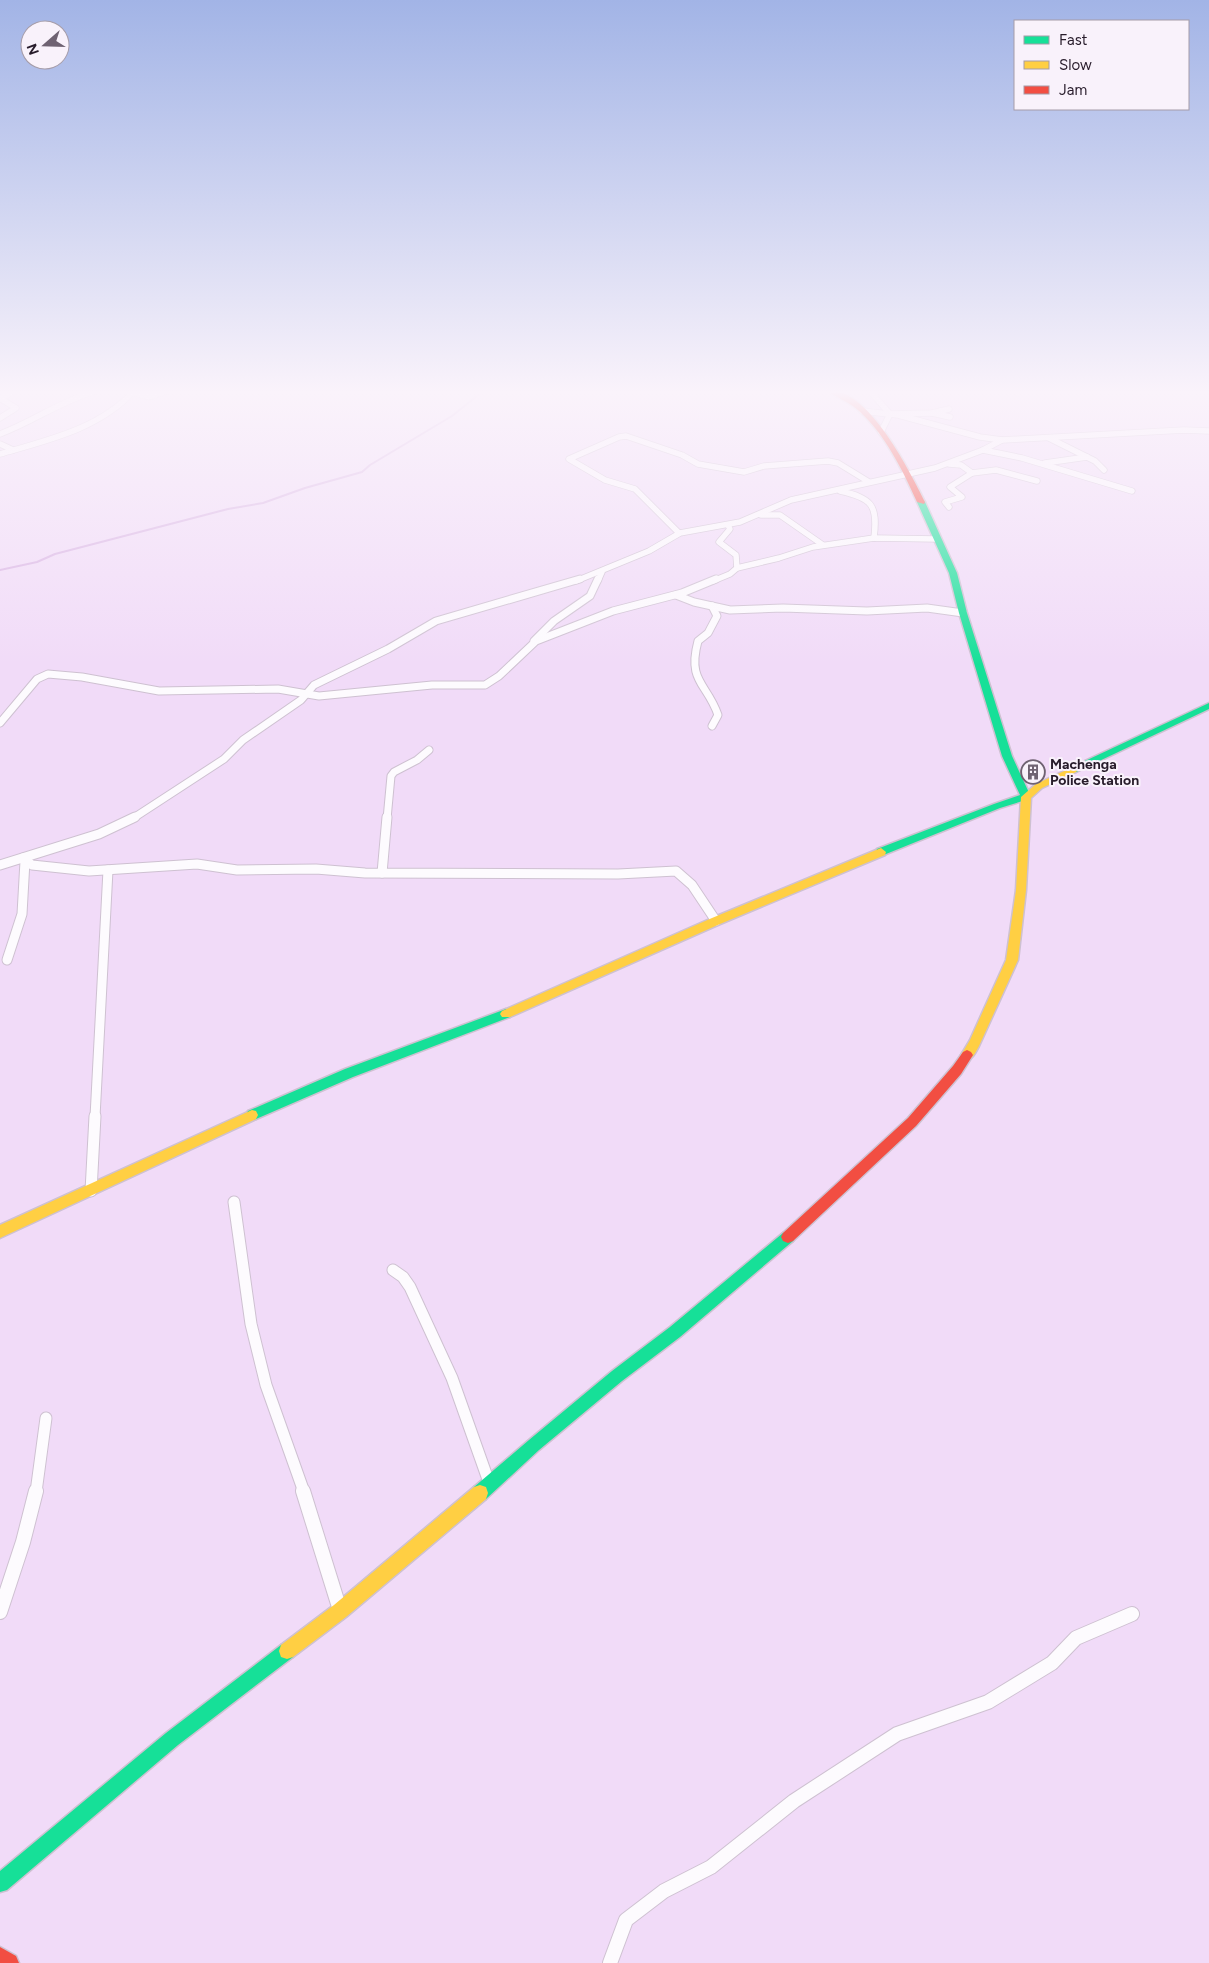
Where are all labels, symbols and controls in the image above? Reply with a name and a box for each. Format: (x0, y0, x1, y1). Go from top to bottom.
north arrow (20, 20, 70, 70)
legend (1014, 20, 1189, 110)
text: Fast (1059, 31, 1088, 49)
text: N (23, 41, 43, 57)
text: Slow (1059, 56, 1092, 74)
text: Jam (1059, 81, 1087, 99)
place label: Machenga Police Station (1050, 756, 1139, 789)
building icon: Machenga Police Station (1020, 759, 1046, 785)

